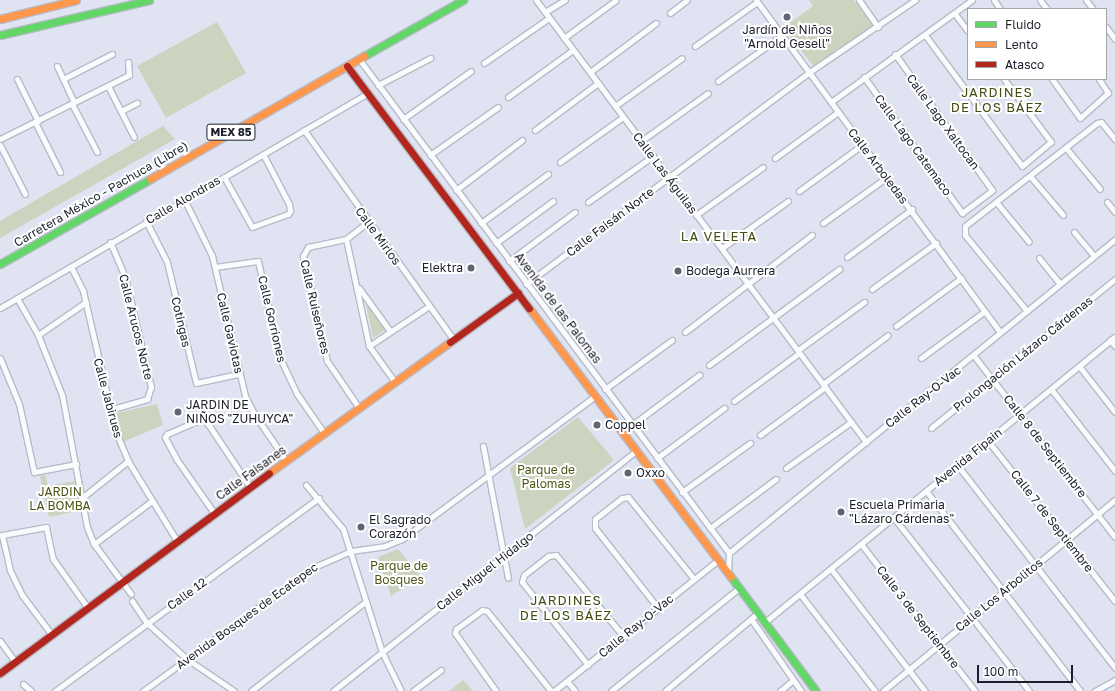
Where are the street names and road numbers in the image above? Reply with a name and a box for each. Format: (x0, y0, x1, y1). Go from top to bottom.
street label: Calle Lago Xaltocan (903, 71, 983, 173)
street label: Calle Lago Catemaco (871, 92, 955, 198)
road number: MEX 85 (206, 123, 256, 141)
street label: Calle Arboledas (845, 125, 911, 207)
street label: Calle Las Águilas (630, 129, 700, 217)
street label: Carretera México - Pachuca (Libre) (11, 138, 191, 250)
street label: Calle Alondras (143, 173, 223, 227)
street label: Calle Faisán Norte (563, 184, 657, 260)
street label: Calle Mirlos (352, 204, 404, 268)
street label: Avenida de las Palomas (512, 250, 604, 366)
street label: Calle Ruiseñores (297, 258, 333, 356)
street label: Calle Arucos Norte (116, 273, 156, 381)
street label: Calle Gorriones (255, 274, 289, 364)
street label: Calle Gaviotas (214, 291, 246, 375)
street label: Prolongación Lázaro Cárdenas (950, 293, 1096, 415)
street label: Cotingas (168, 295, 194, 349)
street label: Calle Jabirues (90, 357, 126, 439)
street label: Calle Ray-O-Vac (882, 363, 964, 431)
street label: Calle 8 de Septiembre (1000, 392, 1090, 500)
street label: Avenida Fipain (931, 425, 1005, 489)
street label: Calle Faisanes (213, 443, 289, 503)
street label: Calle 7 de Septiembre (1008, 467, 1096, 575)
street label: Calle Miguel Hidalgo (434, 529, 536, 613)
street label: Calle Los Arbolitos (952, 555, 1046, 635)
street label: Avenida Bosques de Ecatepec (173, 560, 321, 672)
street label: Calle 3 de Septiembre (873, 563, 963, 671)
street label: Calle 12 (164, 575, 210, 613)
street label: Calle Ray-O-Vac (596, 591, 676, 661)

